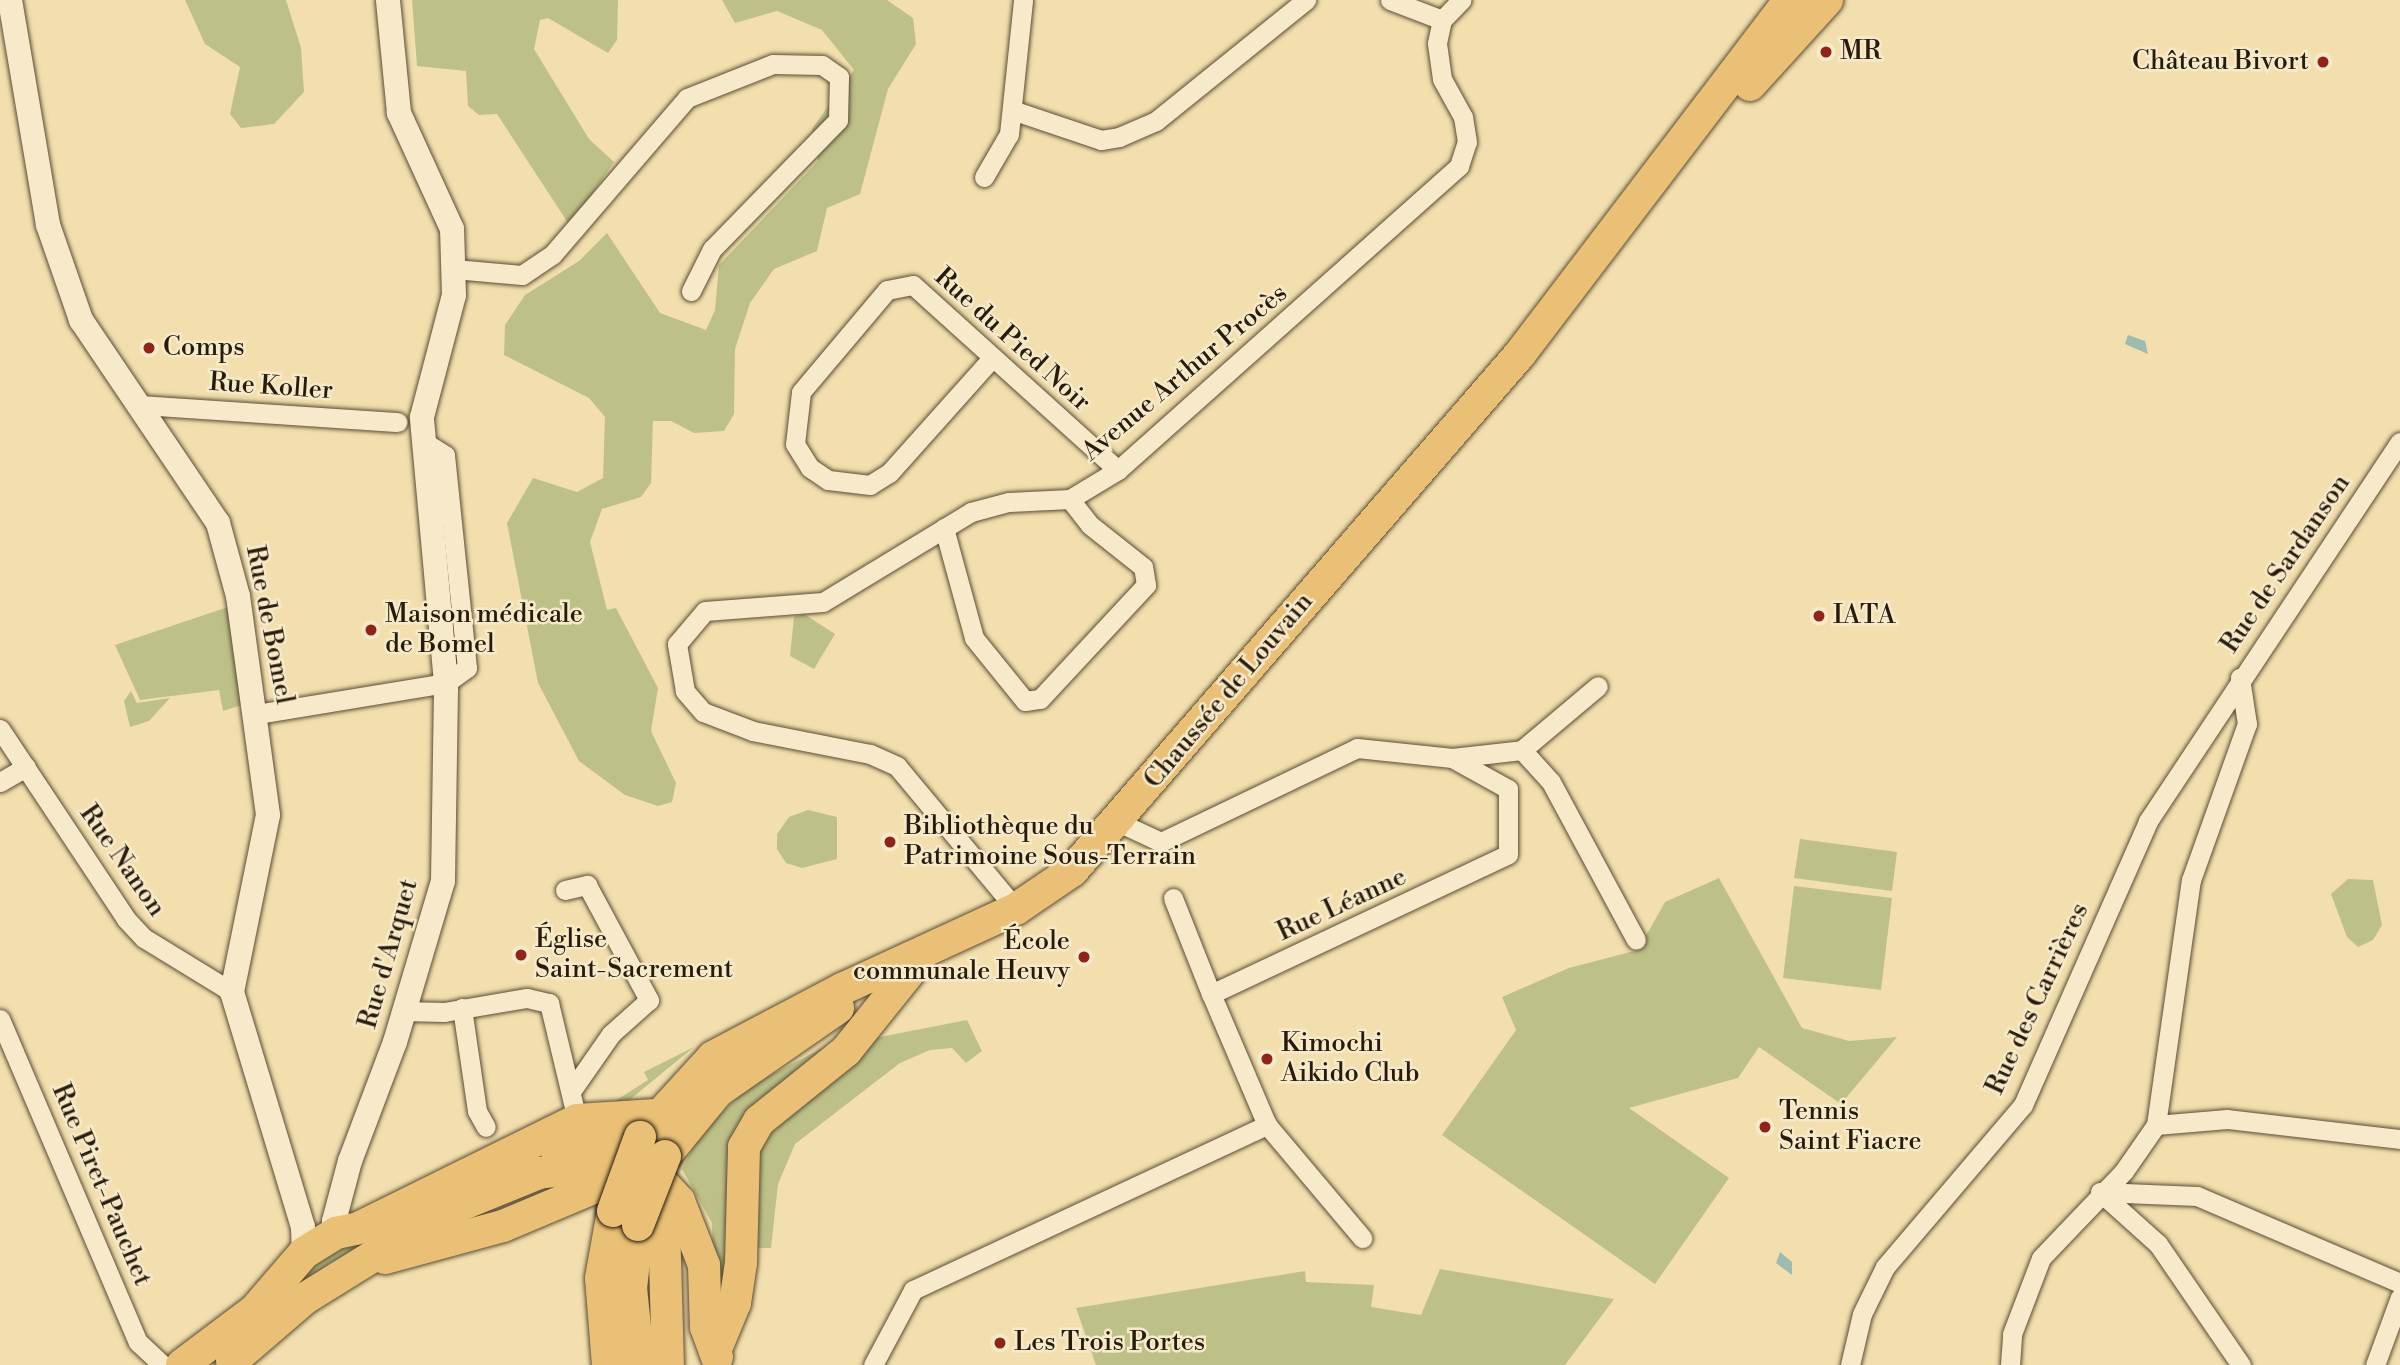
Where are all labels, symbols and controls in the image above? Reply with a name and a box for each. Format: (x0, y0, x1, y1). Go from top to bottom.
place label: MR (1840, 36, 1881, 68)
marker: MR (1818, 44, 1834, 60)
place label: Château Bivort (2132, 46, 2309, 78)
marker: Château Bivort (2315, 54, 2331, 70)
street label: Rue du Pied Noir (928, 262, 1096, 418)
street label: Avenue Arthur Procès (1076, 278, 1294, 468)
place label: Comps (163, 332, 245, 364)
marker: Comps (141, 340, 157, 356)
street label: Rue Koller (208, 367, 334, 407)
street label: Rue de Sardanson (2215, 469, 2357, 659)
street label: Rue de Bomel (238, 543, 300, 707)
street label: Chaussée de Louvain (1138, 587, 1320, 795)
place label: Maison médicale de Bomel (385, 599, 583, 660)
place label: IATA (1833, 600, 1896, 632)
marker: IATA (1811, 608, 1827, 624)
marker: Maison médicale de Bomel (363, 622, 379, 638)
street label: Rue Nanon (72, 799, 172, 923)
place label: Bibliothèque du Patrimoine Sous-Terrain (904, 811, 1196, 872)
marker: Bibliothèque du Patrimoine Sous-Terrain (882, 834, 898, 850)
street label: Rue Léanne (1272, 862, 1412, 948)
street label: Rue d'Arquet (353, 876, 425, 1032)
street label: Rue des Carrières (1980, 898, 2096, 1100)
place label: Église Saint-Sacrement (535, 924, 733, 986)
place label: École communale Heuvy (853, 926, 1070, 988)
marker: Église Saint-Sacrement (513, 947, 529, 963)
marker: École communale Heuvy (1076, 949, 1092, 965)
place label: Kimochi Aikido Club (1281, 1028, 1420, 1090)
marker: Kimochi Aikido Club (1259, 1051, 1275, 1067)
street label: Rue Piret-Pauchet (44, 1079, 158, 1291)
place label: Tennis Saint Fiacre (1779, 1096, 1922, 1158)
marker: Tennis Saint Fiacre (1757, 1119, 1773, 1135)
place label: Les Trois Portes (1014, 1327, 1205, 1359)
marker: Les Trois Portes (992, 1335, 1008, 1351)

